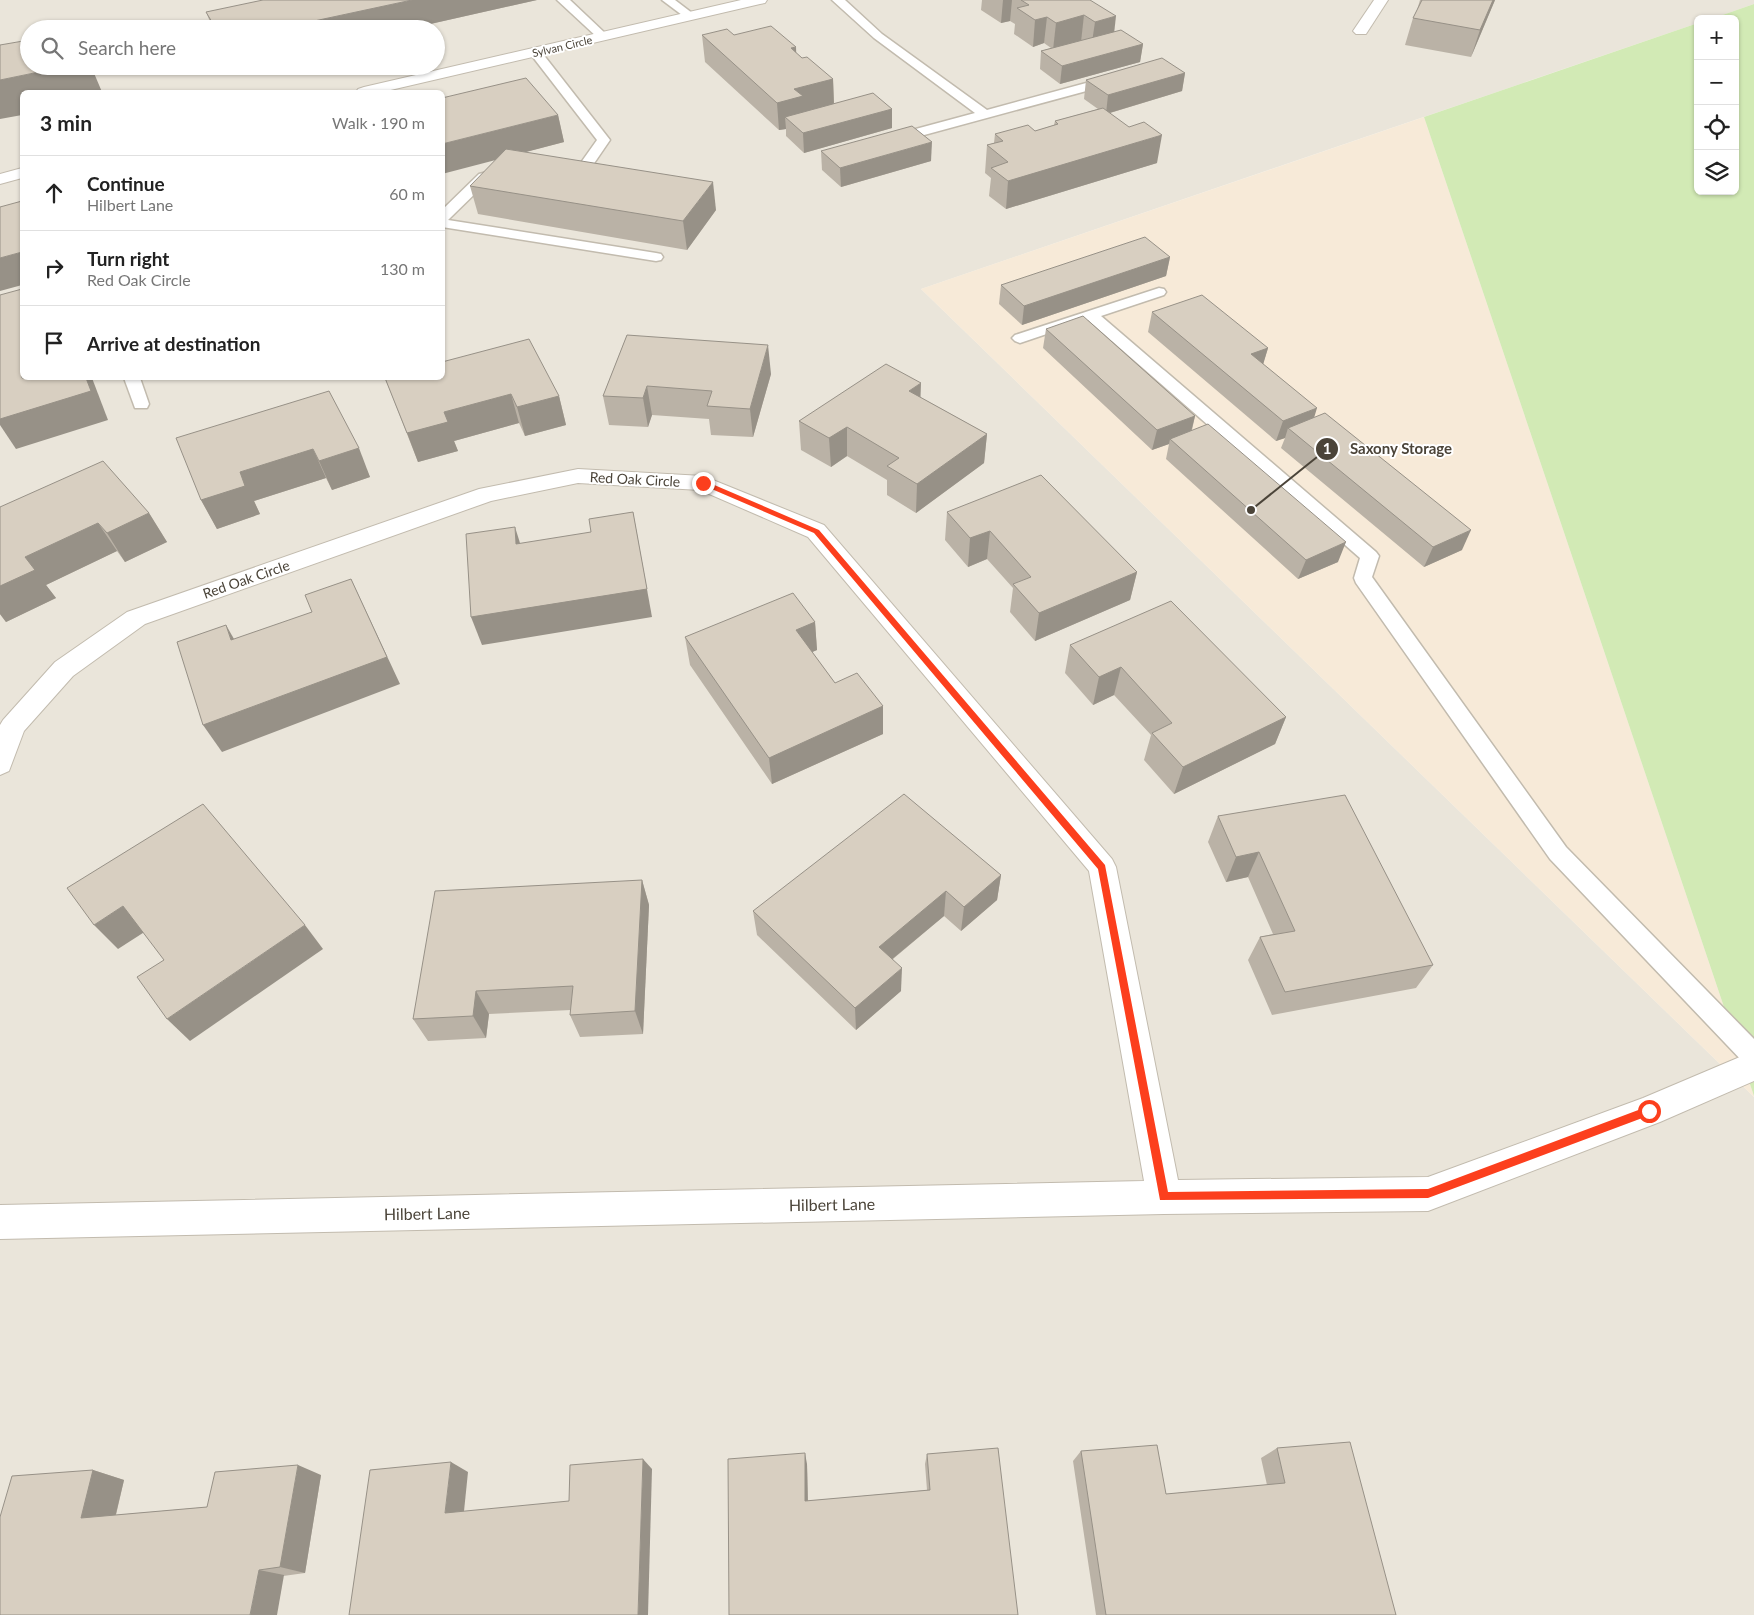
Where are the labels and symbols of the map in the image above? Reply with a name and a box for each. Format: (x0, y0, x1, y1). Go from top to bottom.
street label: Sylvan Circle (531, 33, 594, 59)
callout: Saxony Storage (1315, 434, 1462, 464)
text: 1 (1323, 439, 1331, 457)
text: Saxony Storage (1350, 439, 1452, 457)
street label: Red Oak Circle (589, 468, 681, 490)
route end (692, 472, 715, 495)
street label: Red Oak Circle (200, 556, 292, 602)
route start (1638, 1100, 1661, 1123)
street label: Hilbert Lane (789, 1194, 875, 1214)
street label: Hilbert Lane (384, 1203, 470, 1223)

